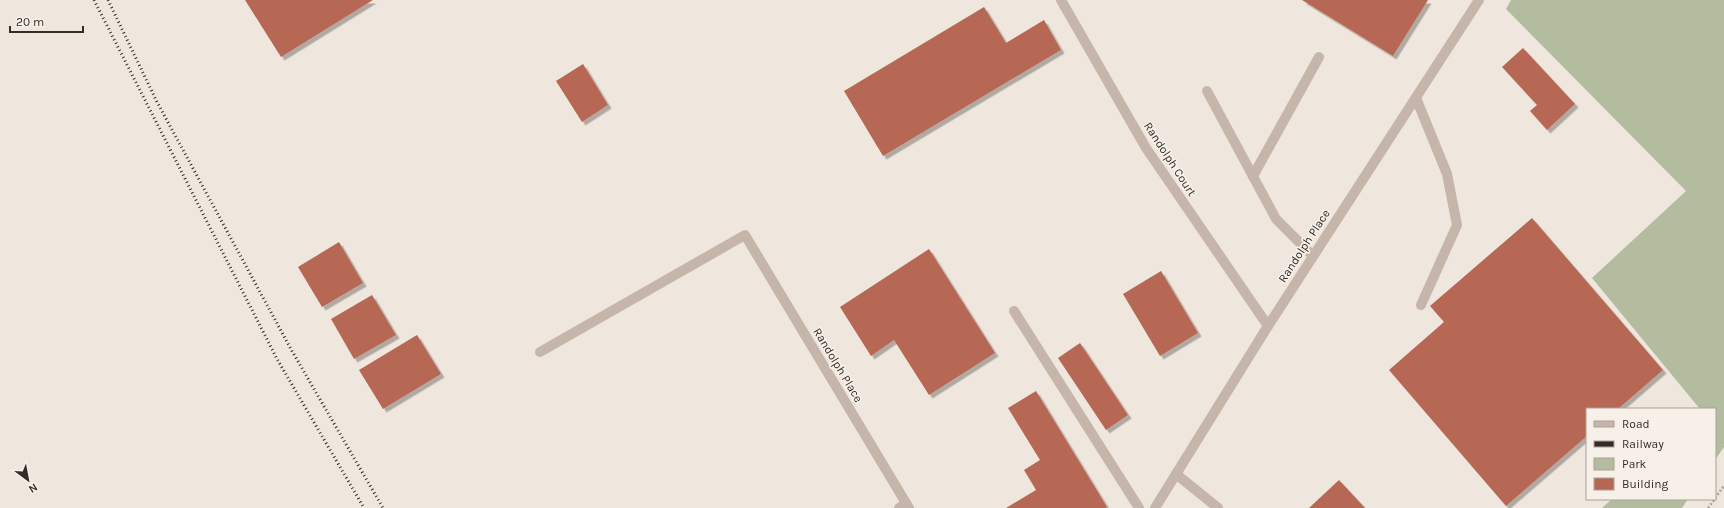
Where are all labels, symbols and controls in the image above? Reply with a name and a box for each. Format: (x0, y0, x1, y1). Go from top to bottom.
scale bar (10, 8, 83, 34)
text: 20 m (16, 15, 44, 29)
street label: Randolph Court (1141, 119, 1199, 199)
street label: Randolph Place (1275, 207, 1333, 285)
street label: Randolph Place (810, 325, 866, 405)
legend (1586, 408, 1716, 500)
text: Road (1622, 417, 1650, 431)
text: Railway (1622, 437, 1664, 451)
text: Park (1622, 457, 1647, 471)
north arrow (8, 460, 48, 500)
text: Building (1622, 477, 1669, 491)
text: N (26, 480, 40, 496)

